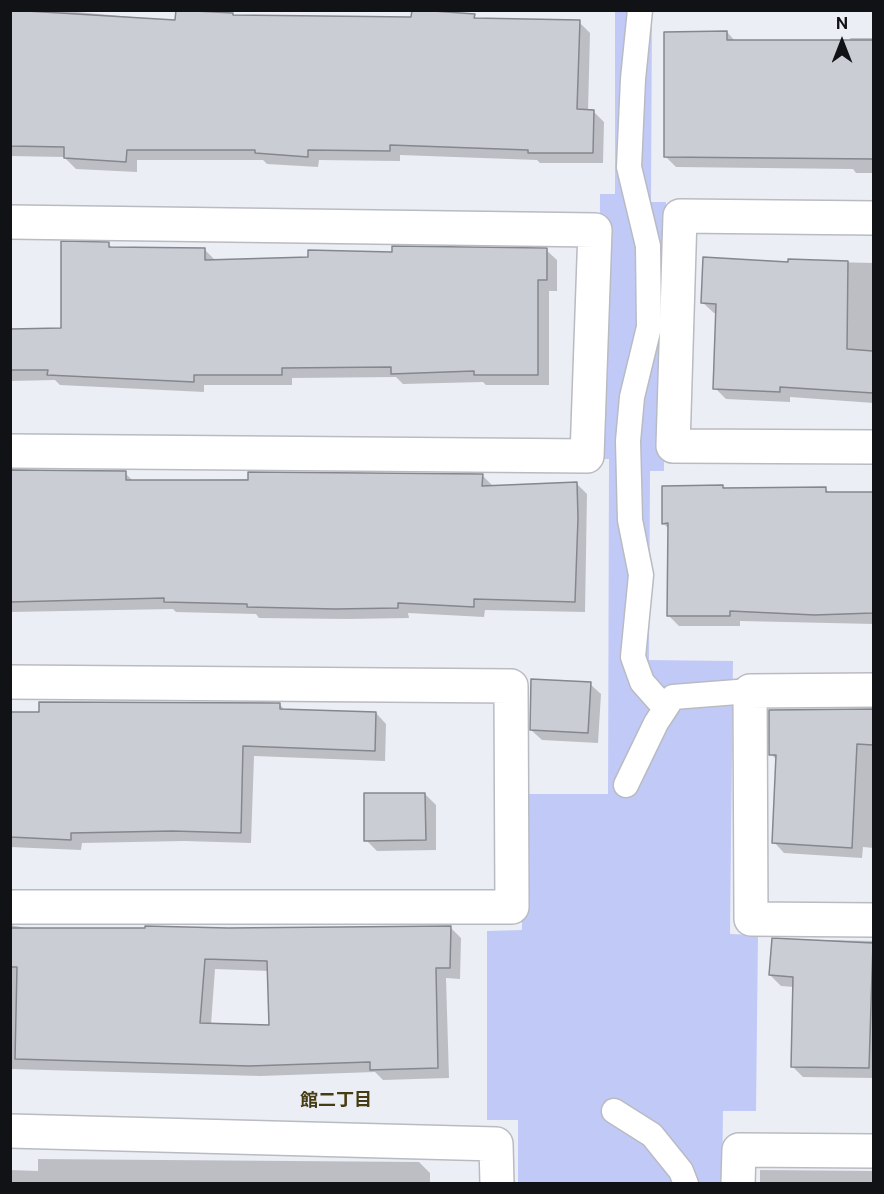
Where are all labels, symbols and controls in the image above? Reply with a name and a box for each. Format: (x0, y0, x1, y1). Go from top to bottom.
north arrow (812, 12, 872, 72)
text: N (836, 14, 848, 33)
district label: 館二丁目 (300, 1089, 372, 1111)

